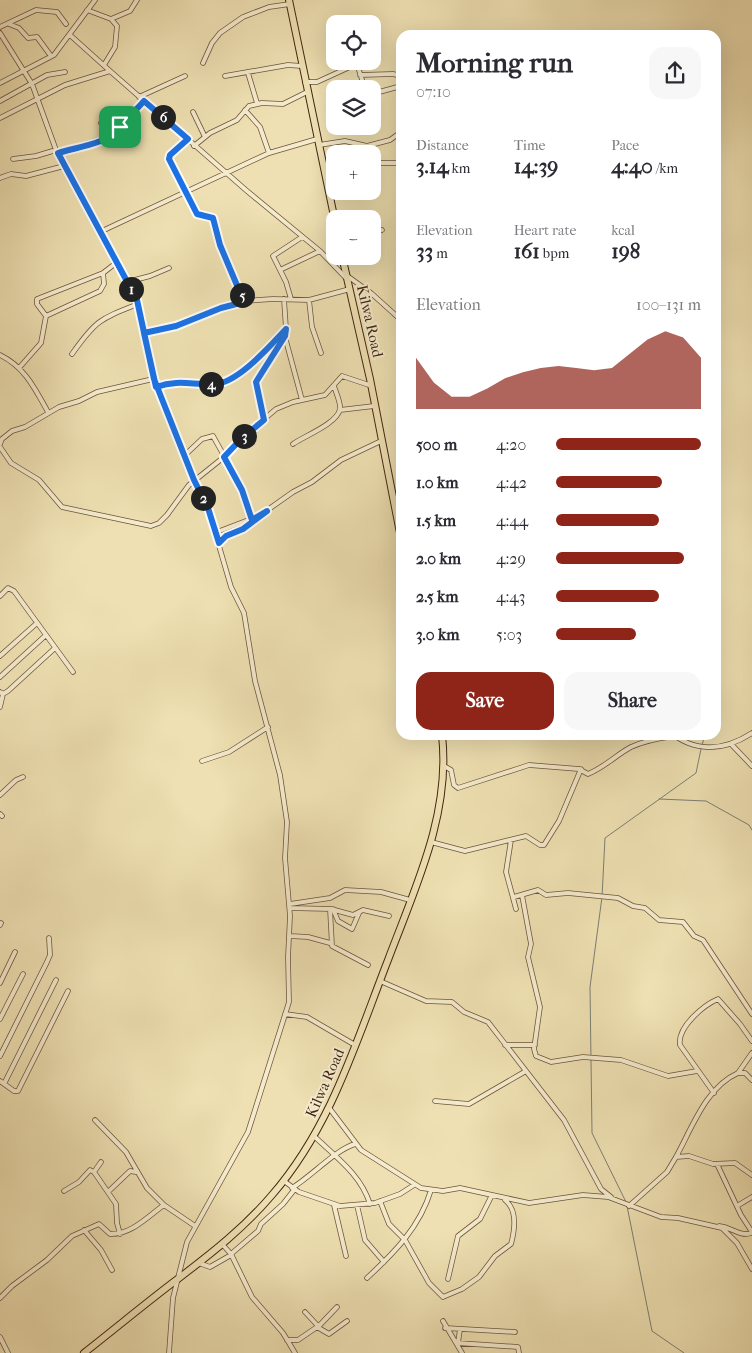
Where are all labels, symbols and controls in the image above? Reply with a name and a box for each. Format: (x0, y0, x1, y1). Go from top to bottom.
map controls (326, 15, 381, 265)
button: locate (326, 15, 381, 70)
text: Morning run (416, 46, 573, 79)
button: share (649, 47, 701, 99)
button: layers (326, 80, 381, 135)
text: 07:10 (416, 82, 451, 101)
pin: 6 (150, 104, 176, 130)
pin (99, 106, 141, 148)
text: 6 (160, 109, 167, 126)
icon: arrive (106, 113, 134, 141)
text: Distance (416, 137, 469, 154)
text: Time (514, 137, 545, 154)
text: Pace (611, 137, 639, 154)
button: + (326, 145, 381, 200)
text: 3.14 (416, 154, 449, 178)
text: 14:39 (514, 154, 558, 178)
text: 4:40 (611, 154, 653, 178)
text: km (449, 160, 470, 177)
text: /km (653, 160, 678, 177)
button: − (326, 210, 381, 265)
text: Elevation (416, 222, 473, 239)
text: Heart rate (514, 222, 576, 239)
text: kcal (611, 222, 635, 239)
text: 33 (416, 239, 433, 263)
text: 161 (514, 239, 540, 263)
text: 198 (611, 239, 640, 263)
text: m (433, 245, 448, 262)
text: bpm (540, 245, 569, 262)
pin: 1 (118, 276, 144, 302)
text: 1 (129, 281, 134, 298)
pin: 5 (230, 282, 254, 308)
street label: Kilwa Road (353, 283, 387, 360)
text: 5 (239, 287, 246, 304)
text: Elevation (416, 295, 481, 314)
text: 100–131 m (636, 295, 701, 314)
pin: 4 (198, 372, 224, 396)
text: 4 (207, 376, 216, 393)
pin: 3 (232, 424, 256, 448)
text: 3 (242, 428, 247, 445)
text: 500 m (416, 435, 457, 454)
text: 4:20 (496, 435, 526, 454)
text: 1.0 km (416, 473, 459, 492)
text: 4:42 (496, 473, 527, 492)
pin: 2 (190, 486, 216, 510)
text: 2 (200, 490, 207, 507)
text: 1.5 km (416, 511, 456, 530)
text: 4:44 (496, 511, 528, 530)
text: 2.0 km (416, 549, 461, 568)
text: 4:29 (496, 549, 526, 568)
text: 2.5 km (416, 587, 459, 606)
text: 4:43 (496, 587, 525, 606)
text: 3.0 km (416, 625, 459, 644)
text: 5:03 (496, 625, 522, 644)
button: Save (416, 672, 554, 730)
button: Share (564, 672, 701, 730)
street label: Kilwa Road (302, 1045, 349, 1120)

